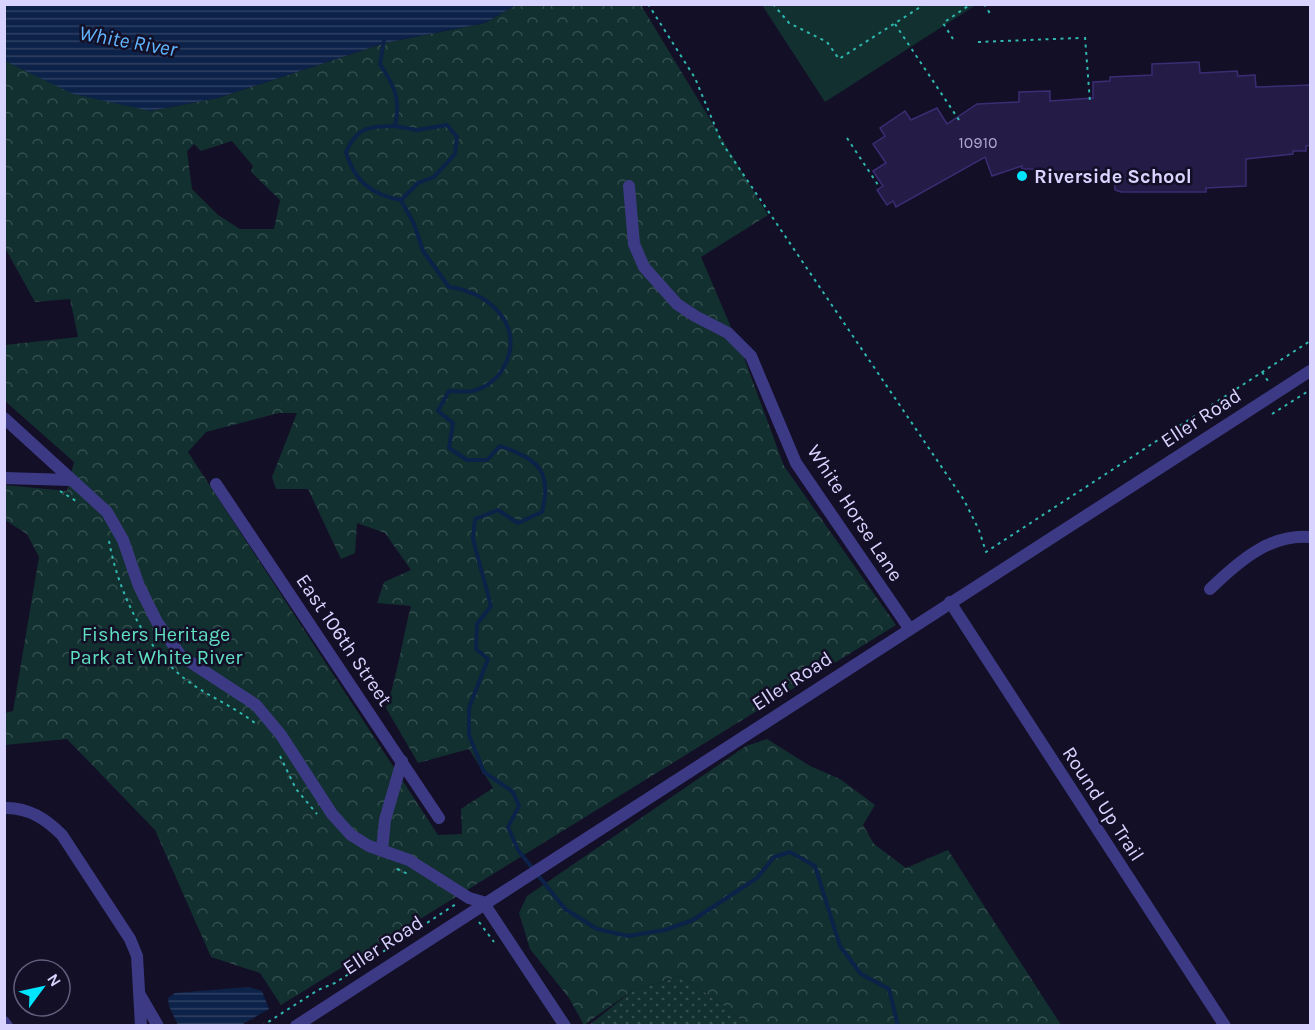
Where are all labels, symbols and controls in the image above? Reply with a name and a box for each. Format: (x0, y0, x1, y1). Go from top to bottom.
water label: White River (77, 21, 180, 62)
house number: 10910 (959, 133, 997, 152)
place label: Riverside School (1034, 165, 1192, 188)
marker: Riverside School (1015, 169, 1029, 183)
street label: Eller Road (1157, 384, 1245, 452)
street label: White Horse Lane (802, 440, 908, 586)
street label: East 106th Street (291, 570, 397, 711)
park label: Fishers Heritage Park at White River (70, 623, 243, 669)
street label: Eller Road (748, 647, 836, 715)
street label: Round Up Trail (1057, 742, 1149, 866)
street label: Eller Road (339, 911, 427, 979)
north arrow (12, 958, 72, 1018)
text: N (43, 970, 65, 990)

